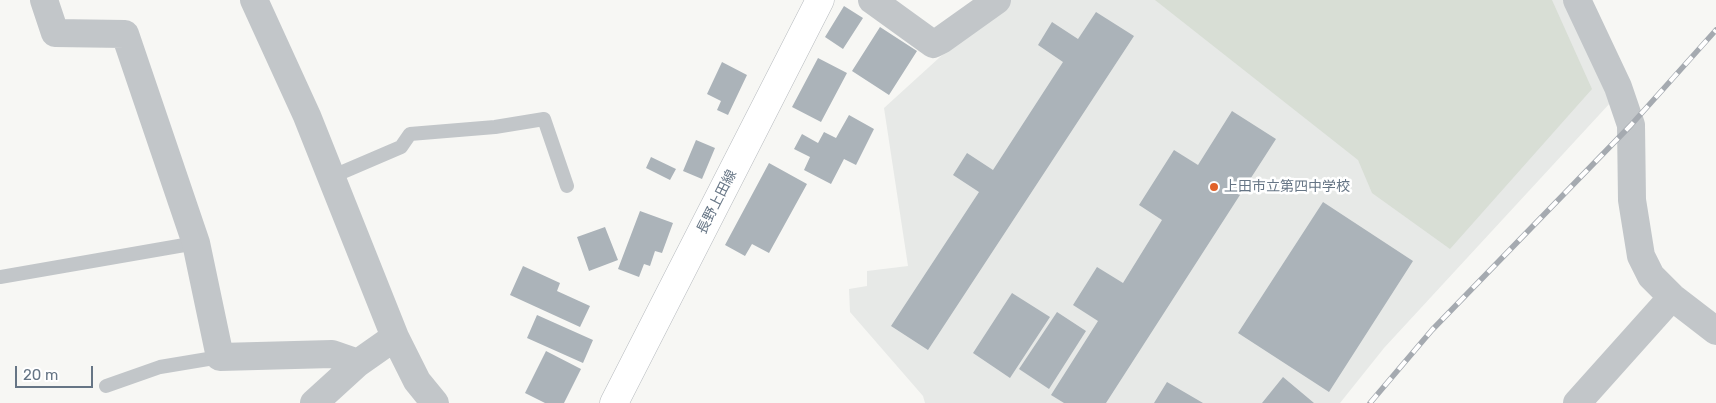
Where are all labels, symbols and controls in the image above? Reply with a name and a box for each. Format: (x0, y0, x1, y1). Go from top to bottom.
street label: 長野上田線 (694, 167, 740, 237)
place label: 上田市立第四中学校 (1224, 179, 1350, 195)
marker: 上田市立第四中学校 (1208, 181, 1220, 193)
scale bar (18, 356, 95, 388)
text: 20 m (23, 366, 58, 384)

